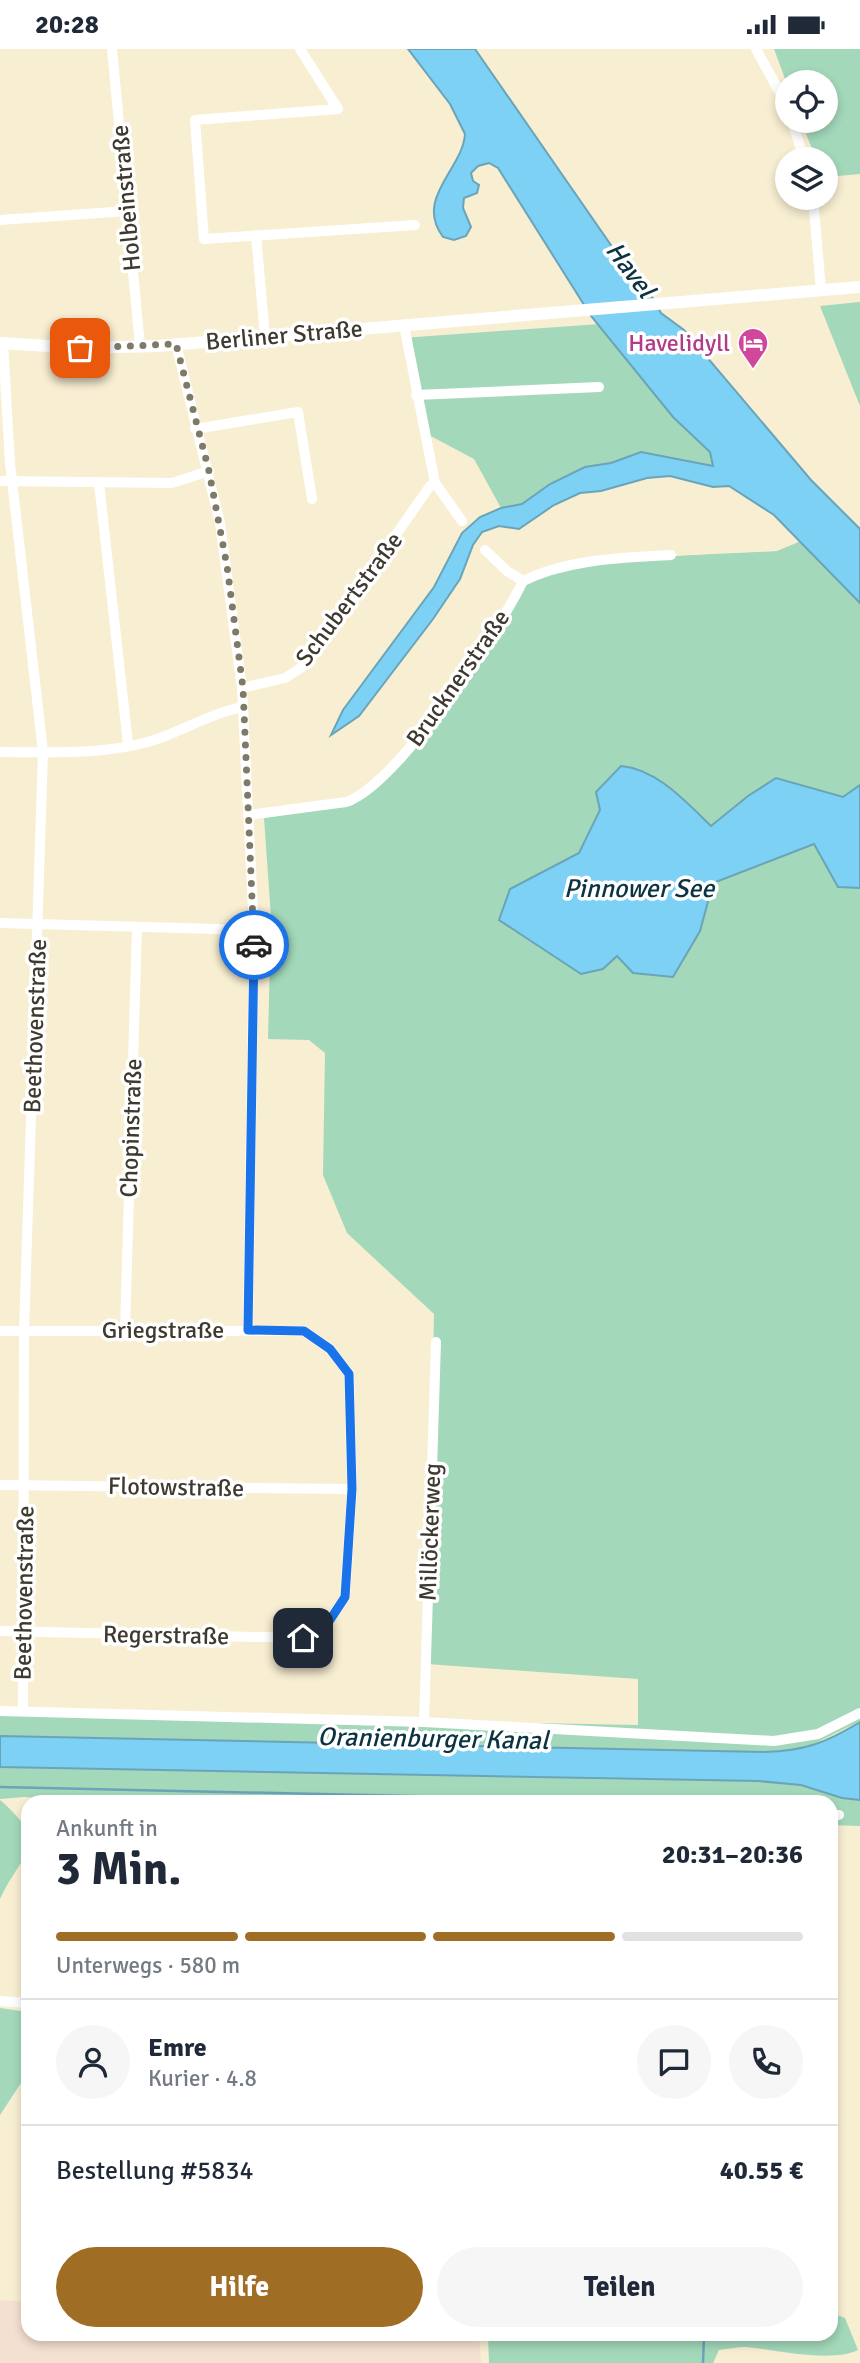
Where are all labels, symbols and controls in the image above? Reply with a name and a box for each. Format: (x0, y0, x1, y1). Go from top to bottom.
text: 20:28 (35, 9, 99, 41)
map controls (775, 70, 838, 210)
button: locate (775, 70, 838, 133)
street label: Holbeinstraße (105, 124, 147, 272)
button: layers (775, 147, 838, 210)
water label: Havel (598, 235, 663, 306)
street label: Berliner Straße (204, 313, 364, 357)
pin (50, 318, 110, 378)
hotel icon: Havelidyll (736, 326, 770, 370)
place label: Havelidyll (628, 328, 730, 358)
icon: bag (61, 329, 99, 367)
street label: Schubertstraße (289, 526, 409, 672)
street label: Brucknerstraße (400, 604, 516, 752)
water label: Pinnower See (564, 873, 716, 905)
courier (219, 910, 289, 980)
icon: car (235, 926, 273, 964)
street label: Beethovenstraße (17, 938, 53, 1114)
street label: Chopinstraße (114, 1058, 148, 1198)
street label: Griegstraße (102, 1315, 224, 1345)
street label: Millöckerweg (413, 1463, 447, 1601)
street label: Flotowstraße (108, 1471, 244, 1503)
street label: Beethovenstraße (7, 1505, 41, 1681)
pin (273, 1608, 333, 1668)
street label: Regerstraße (103, 1619, 229, 1651)
icon: home (284, 1619, 322, 1657)
water label: Oranienburger Kanal (317, 1721, 551, 1757)
text: Ankunft in (56, 1814, 158, 1843)
text: 20:31–20:36 (662, 1839, 803, 1871)
text: 3 Min. (56, 1841, 181, 1897)
text: Unterwegs · 580 m (56, 1951, 240, 1980)
button: person (56, 2025, 130, 2099)
button: chat (637, 2025, 711, 2099)
button: phone (729, 2025, 803, 2099)
text: Emre (148, 2032, 207, 2064)
text: Kurier · 4.8 (148, 2064, 257, 2093)
text: Bestellung #5834 (56, 2155, 253, 2187)
text: 40.55 € (720, 2155, 803, 2187)
button: Hilfe (56, 2247, 423, 2327)
button: Teilen (437, 2247, 803, 2327)

